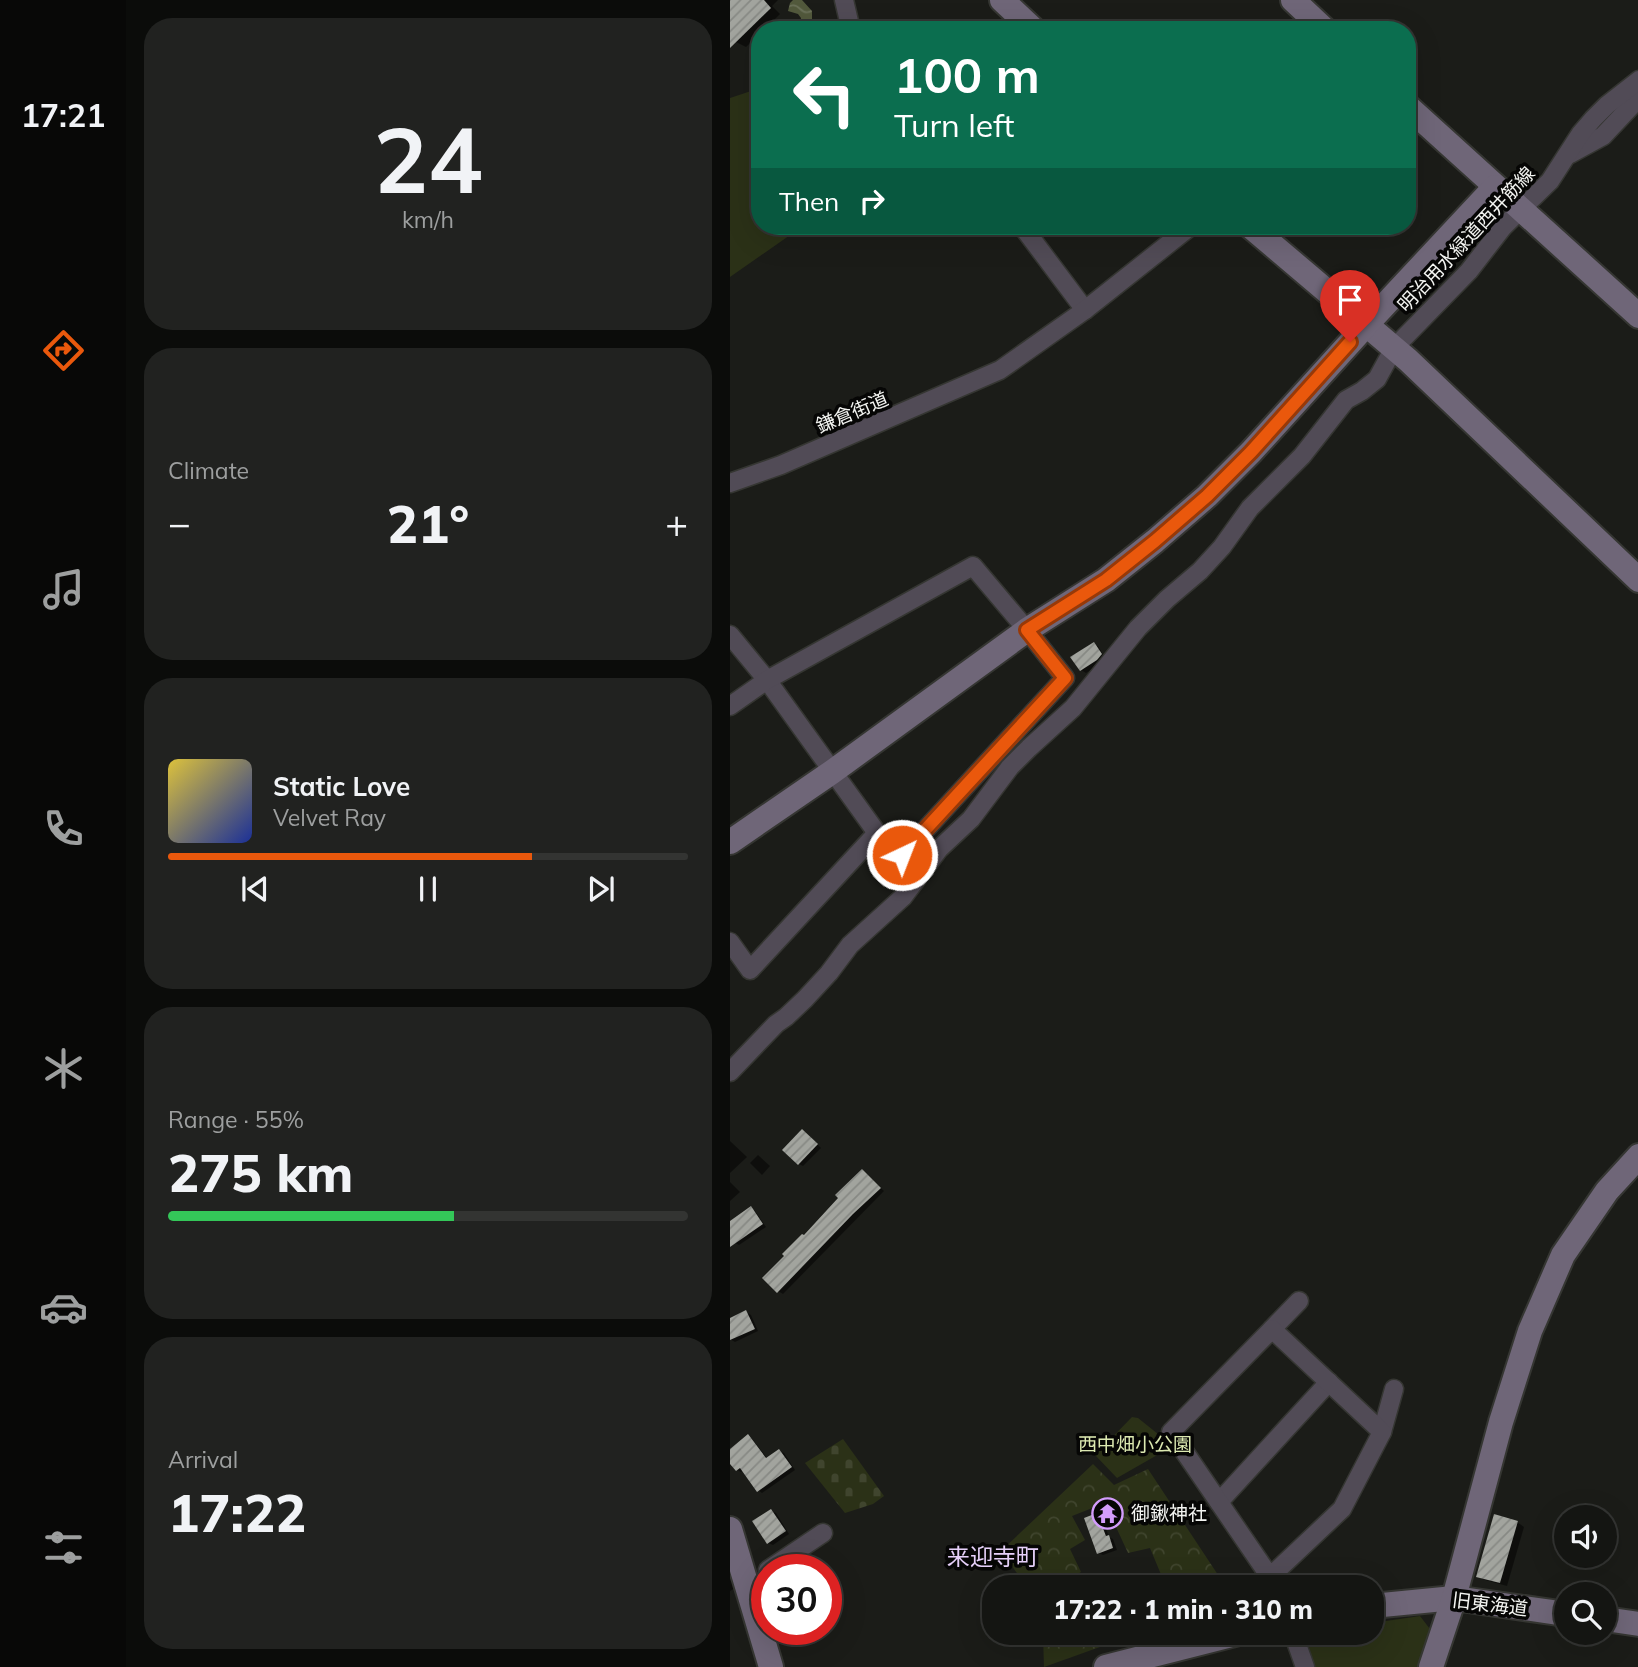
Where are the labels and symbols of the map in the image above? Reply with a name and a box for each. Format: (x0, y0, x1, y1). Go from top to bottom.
street label: 明治用水緑道西井筋線 (1392, 161, 1540, 317)
pin (1320, 270, 1380, 342)
street label: 鎌倉街道 (812, 386, 892, 438)
position arrow (865, 818, 939, 892)
park label: 西中畑小公園 (1078, 1432, 1192, 1456)
temple icon: 御鍬神社 (1091, 1496, 1125, 1530)
place label: 御鍬神社 (1131, 1501, 1207, 1525)
district label: 来迎寺町 (947, 1542, 1039, 1571)
speed limit sign: 30 (751, 1554, 842, 1645)
street label: 旧東海道 (1451, 1587, 1529, 1621)

